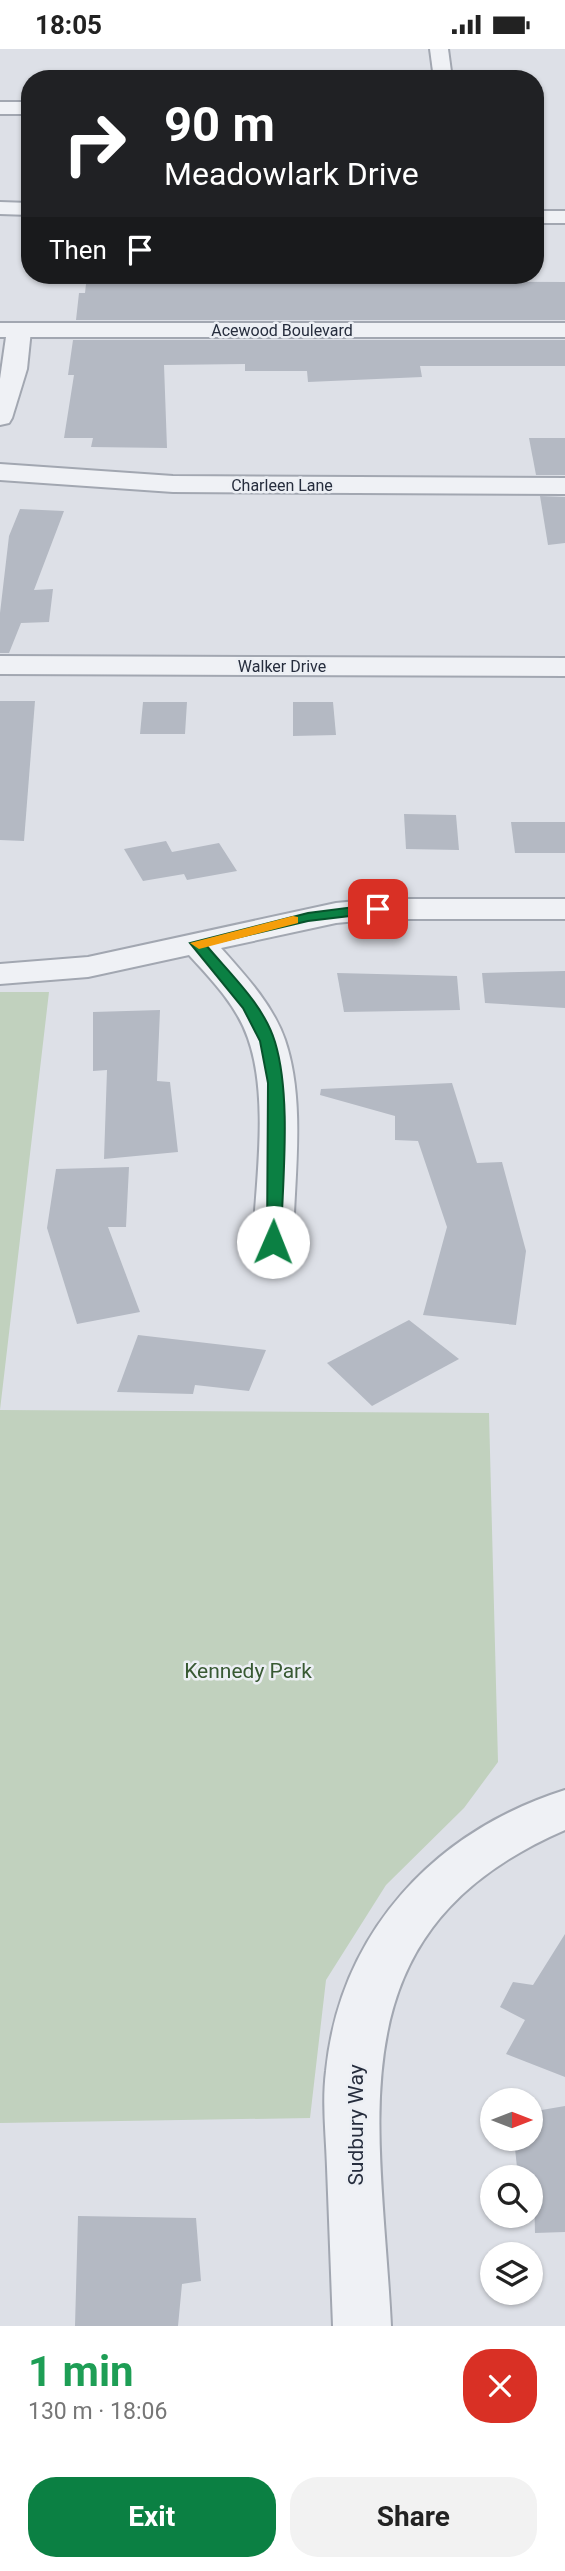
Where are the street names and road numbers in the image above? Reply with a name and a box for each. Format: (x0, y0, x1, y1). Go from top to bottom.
street label: Acewood Boulevard (211, 321, 353, 340)
street label: Charleen Lane (231, 476, 333, 495)
street label: Walker Drive (238, 657, 326, 676)
street label: Sudbury Way (344, 2064, 368, 2186)

